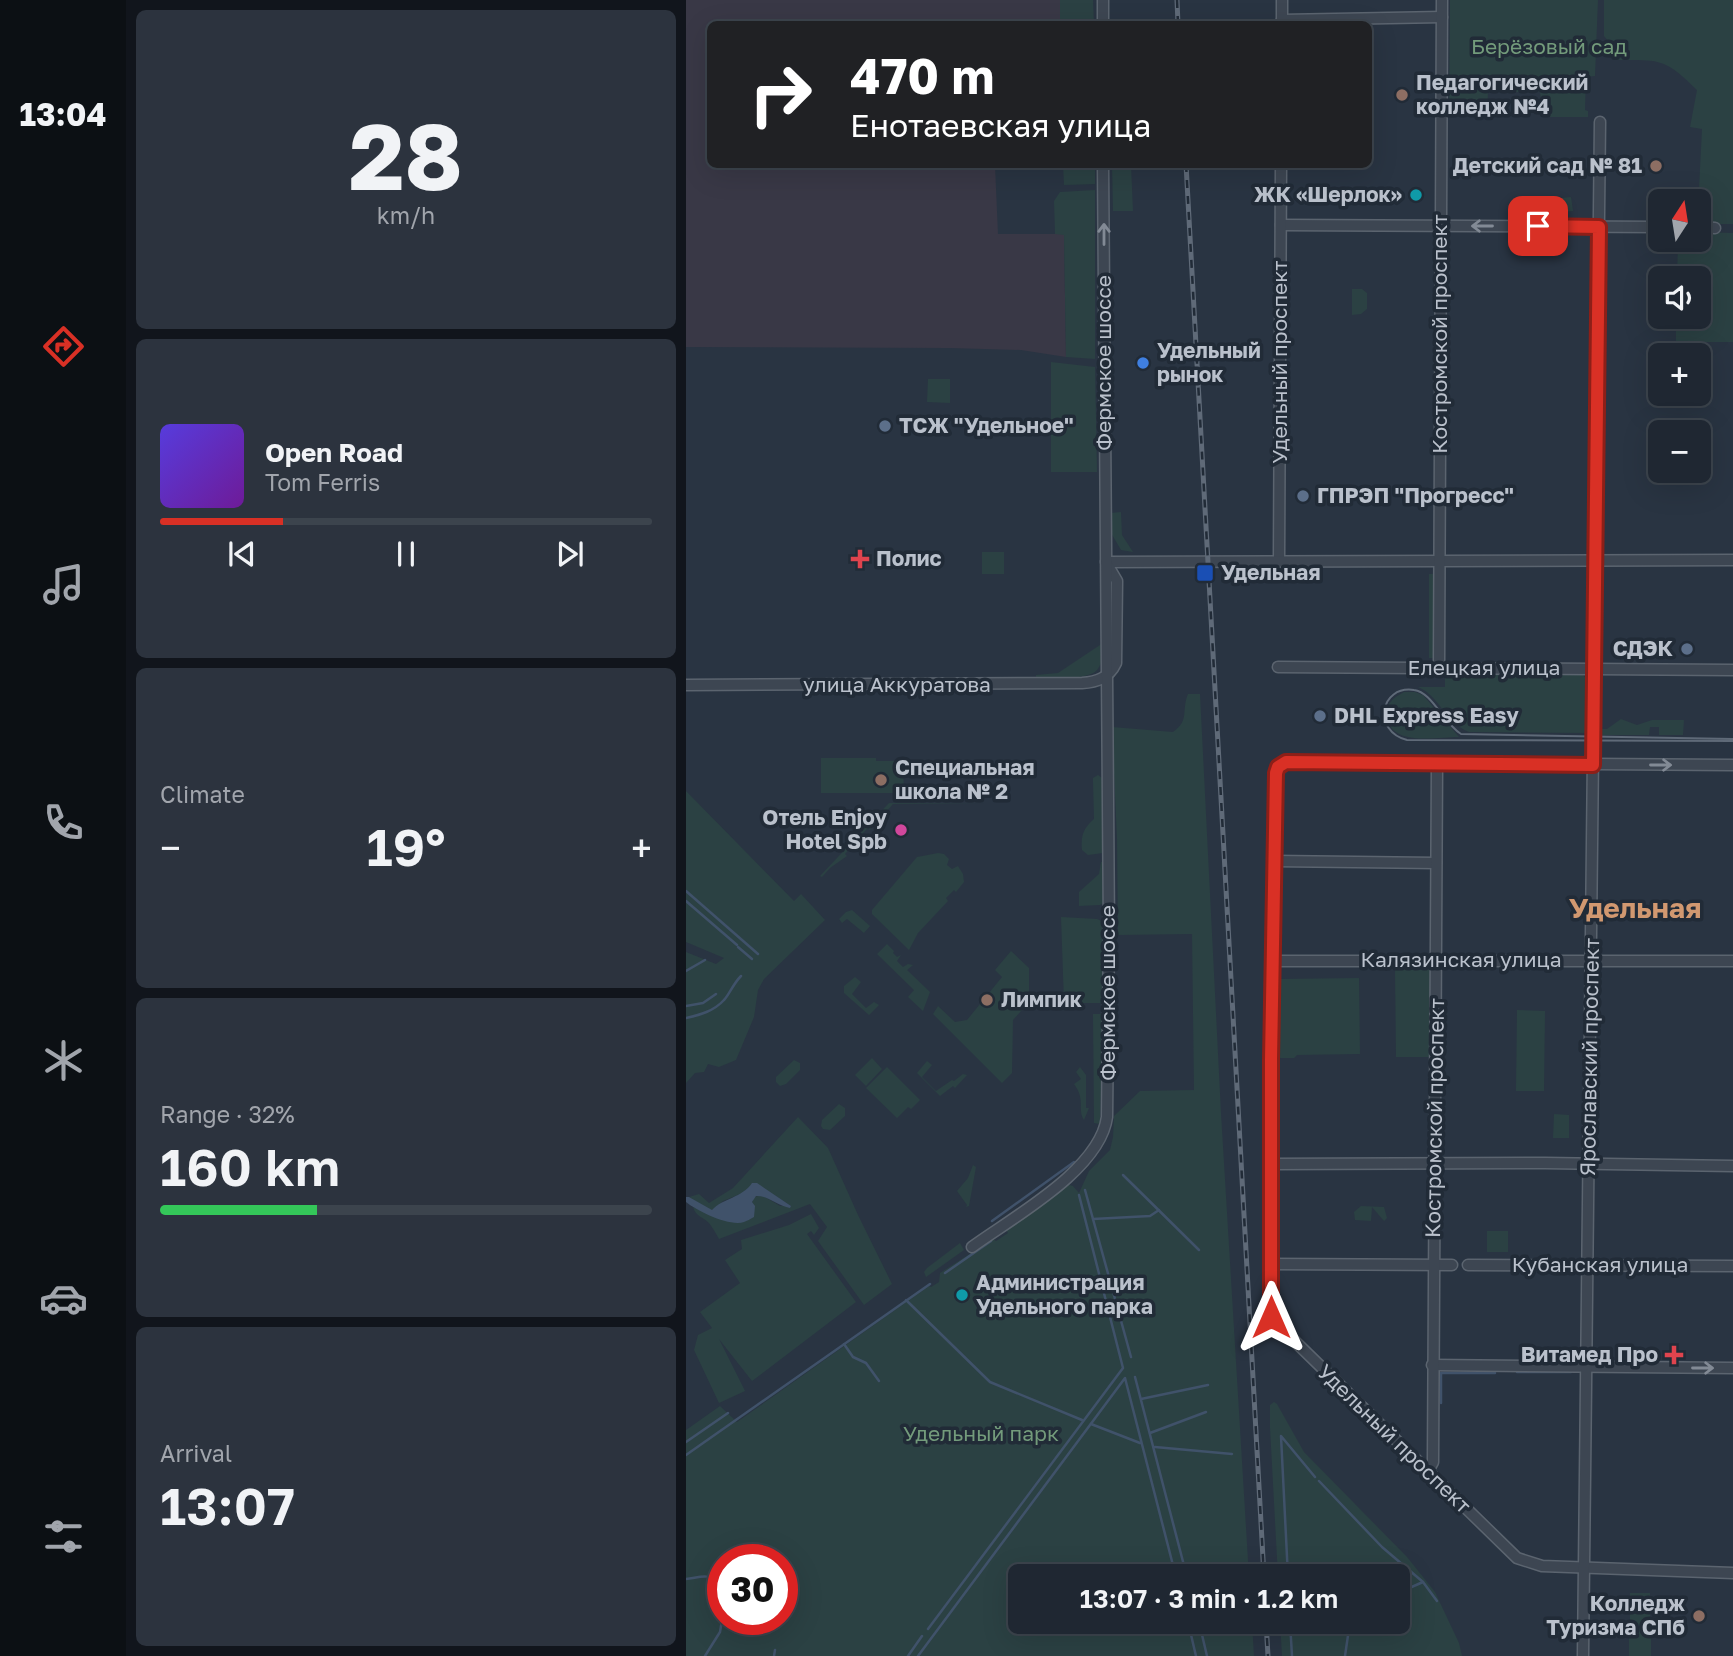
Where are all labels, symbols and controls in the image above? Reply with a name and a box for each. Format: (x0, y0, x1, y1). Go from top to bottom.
park label: Берёзовый сад (1471, 33, 1627, 59)
text: 470 m (850, 46, 994, 105)
icon: right (735, 49, 826, 140)
place label: Педагогический колледж №4 (1416, 69, 1588, 119)
marker: Педагогический колледж №4 (1394, 87, 1410, 103)
text: 13:04 (19, 95, 107, 133)
text: 28 (349, 101, 463, 210)
text: Енотаевская улица (850, 106, 1151, 144)
place label: Детский сад № 81 (1453, 152, 1642, 178)
marker: Детский сад № 81 (1648, 158, 1664, 174)
place label: ЖК «Шерлок» (1254, 181, 1402, 207)
marker: ЖК «Шерлок» (1408, 187, 1424, 203)
north arrow (1648, 189, 1712, 252)
map controls (1648, 189, 1711, 483)
pin (1508, 196, 1568, 256)
text: km/h (377, 201, 435, 229)
icon: arrive (1519, 207, 1557, 245)
street label: Костромской проспект (1426, 214, 1452, 454)
one-way arrow (1471, 219, 1494, 233)
one-way arrow (1097, 223, 1111, 246)
street label: Удельный проспект (1266, 260, 1292, 464)
button: sound (1648, 266, 1711, 329)
street label: Фермское шоссе (1090, 275, 1116, 451)
icon: directions (39, 322, 88, 371)
place label: Удельный рынок (1157, 337, 1261, 387)
button: + (1648, 343, 1711, 406)
marker: Удельный рынок (1135, 355, 1151, 371)
place label: ТСЖ "Удельное" (899, 412, 1074, 438)
marker: ТСЖ "Удельное" (877, 418, 893, 434)
button: − (1648, 420, 1711, 483)
text: Open Road (265, 437, 403, 468)
text: Tom Ferris (265, 468, 380, 496)
place label: ГПРЭП "Прогресс" (1317, 482, 1514, 508)
marker: ГПРЭП "Прогресс" (1295, 488, 1311, 504)
icon: previous (223, 535, 261, 573)
icon: pause (387, 535, 425, 573)
icon: next (551, 535, 589, 573)
place label: Полис (876, 545, 942, 571)
marker: Полис (850, 549, 870, 569)
place label: Удельная (1221, 559, 1321, 585)
icon: music (39, 560, 88, 609)
marker: Удельная (1195, 563, 1215, 583)
place label: СДЭК (1613, 635, 1674, 661)
marker: СДЭК (1679, 641, 1695, 657)
street label: Елецкая улица (1408, 654, 1560, 680)
street label: улица Аккуратова (803, 671, 991, 697)
place label: DHL Express Easy (1334, 702, 1519, 728)
marker: DHL Express Easy (1312, 708, 1328, 724)
place label: Специальная школа № 2 (895, 754, 1034, 804)
one-way arrow (1649, 758, 1672, 772)
marker: Специальная школа № 2 (873, 772, 889, 788)
text: Climate (160, 780, 245, 808)
icon: phone (39, 798, 88, 847)
place label: Отель Enjoy Hotel Spb (762, 804, 887, 854)
text: 19° (367, 815, 445, 877)
marker: Отель Enjoy Hotel Spb (893, 822, 909, 838)
text: − (160, 825, 181, 870)
text: + (631, 825, 652, 870)
district label: Удельная (1569, 891, 1701, 924)
street label: Фермское шоссе (1094, 905, 1120, 1081)
street label: Ярославский проспект (1574, 938, 1604, 1176)
street label: Калязинская улица (1360, 946, 1562, 972)
place label: Лимпик (1001, 986, 1082, 1012)
marker: Лимпик (979, 992, 995, 1008)
street label: Костромской проспект (1419, 998, 1449, 1238)
icon: climate (39, 1036, 88, 1085)
text: Range · 32% (160, 1100, 295, 1128)
text: 160 km (160, 1135, 340, 1197)
street label: Кубанская улица (1512, 1251, 1688, 1277)
place label: Администрация Удельного парка (976, 1269, 1153, 1319)
icon: car (39, 1274, 88, 1323)
position arrow (1234, 1280, 1308, 1354)
marker: Администрация Удельного парка (954, 1287, 970, 1303)
place label: Витамед Про (1521, 1341, 1658, 1367)
marker: Витамед Про (1664, 1345, 1684, 1365)
street label: Удельный проспект (1313, 1358, 1477, 1518)
one-way arrow (1691, 1361, 1714, 1375)
park label: Удельный парк (903, 1420, 1059, 1446)
text: Arrival (160, 1439, 232, 1467)
text: 13:07 (160, 1474, 295, 1536)
icon: filters (39, 1512, 88, 1561)
speed limit sign: 30 (707, 1544, 798, 1635)
text: 13:07 · 3 min · 1.2 km (1080, 1583, 1338, 1614)
place label: Колледж Туризма СПб (1546, 1590, 1686, 1640)
marker: Колледж Туризма СПб (1691, 1608, 1707, 1624)

